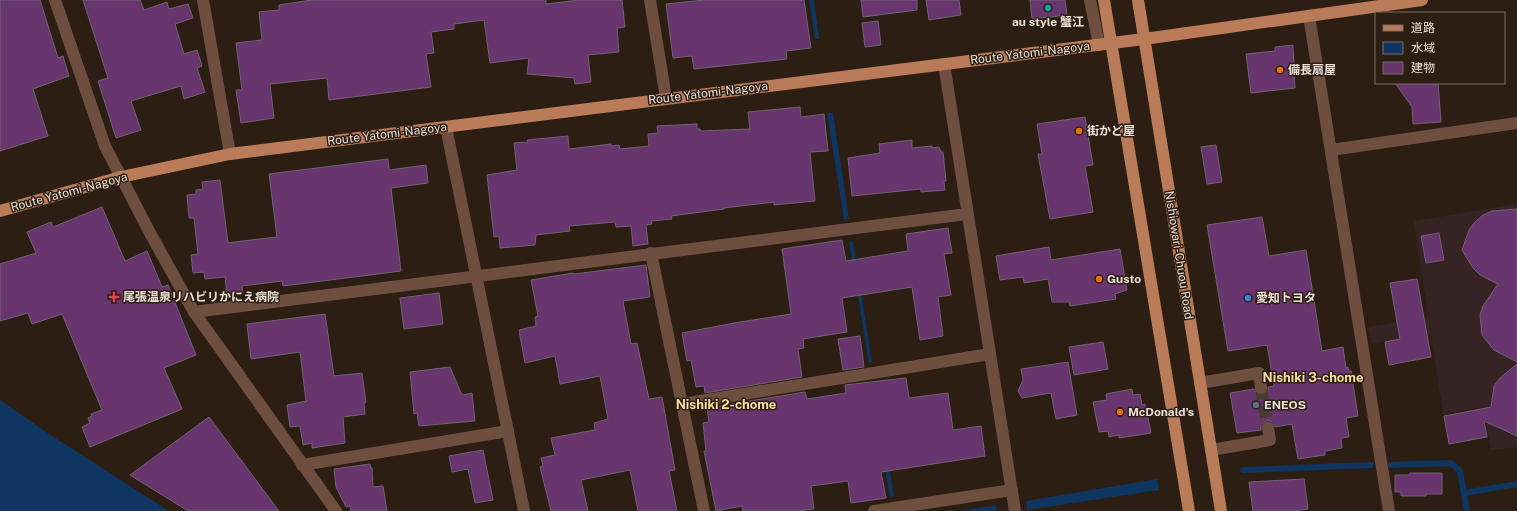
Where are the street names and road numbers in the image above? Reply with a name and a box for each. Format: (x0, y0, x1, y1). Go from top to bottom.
street label: Route Yatomi-Nagoya (969, 39, 1091, 67)
street label: Route Yatomi-Nagoya (647, 79, 769, 107)
street label: Route Yatomi-Nagoya (326, 120, 448, 148)
street label: Route Yatomi-Nagoya (9, 170, 129, 214)
street label: Nishiowari-Chuou Road (1162, 190, 1196, 320)

